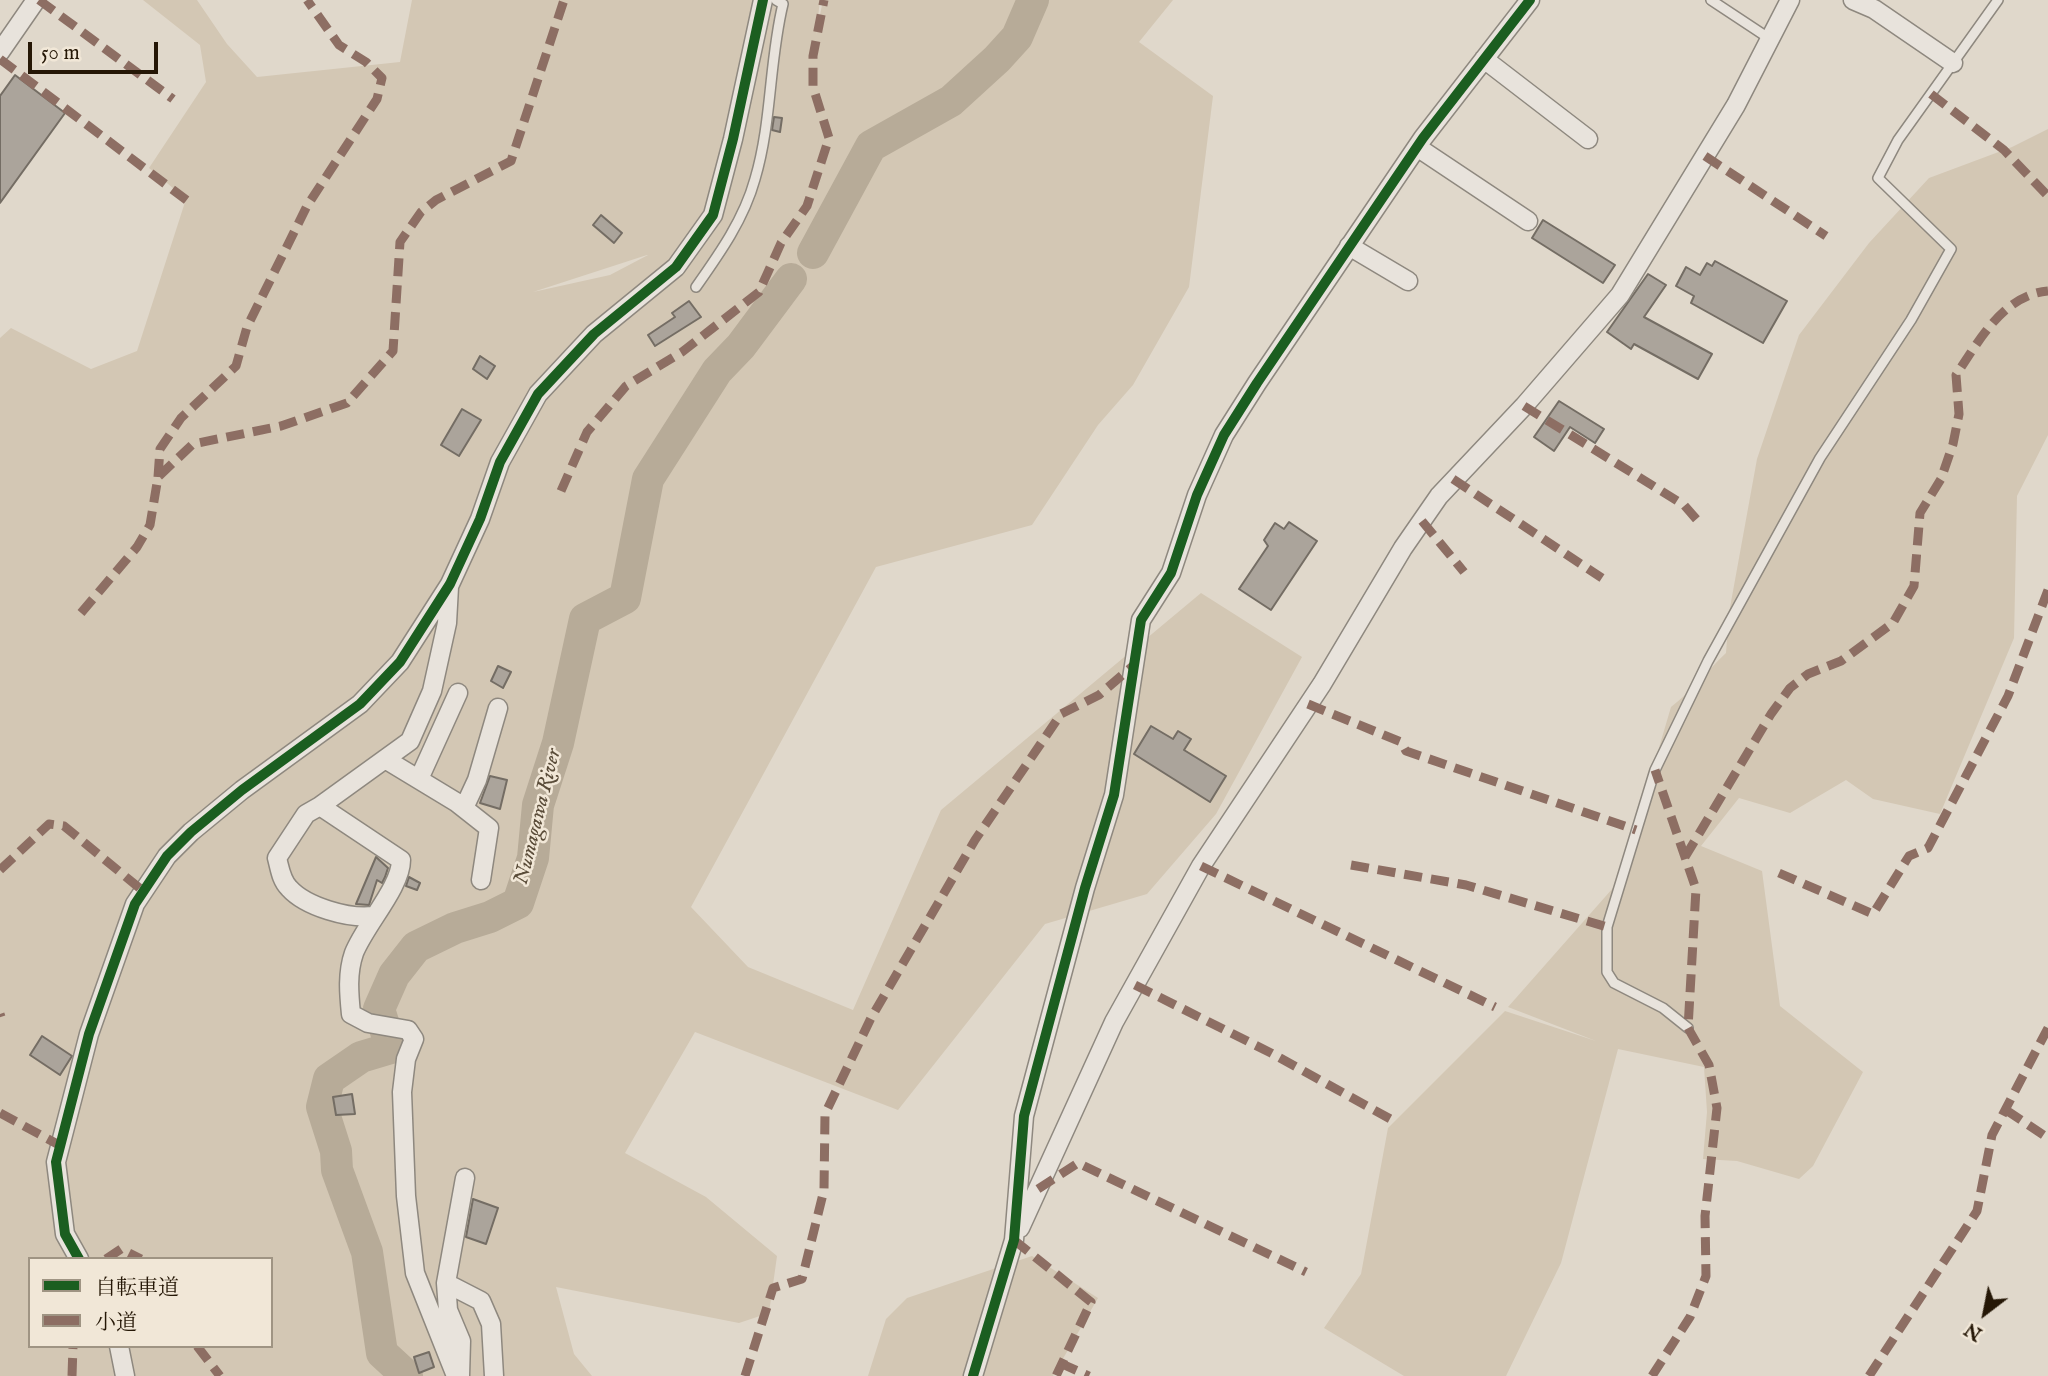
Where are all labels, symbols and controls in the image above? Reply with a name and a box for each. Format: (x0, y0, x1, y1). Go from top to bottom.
scale bar (32, 28, 161, 72)
text: 50 m (41, 40, 80, 67)
water label: Numagawa River (510, 746, 568, 888)
legend (28, 1257, 273, 1348)
text: 自転車道 (95, 1275, 179, 1302)
north arrow (1950, 1278, 2020, 1348)
text: 小道 (95, 1310, 137, 1337)
text: N (1961, 1316, 1987, 1345)

